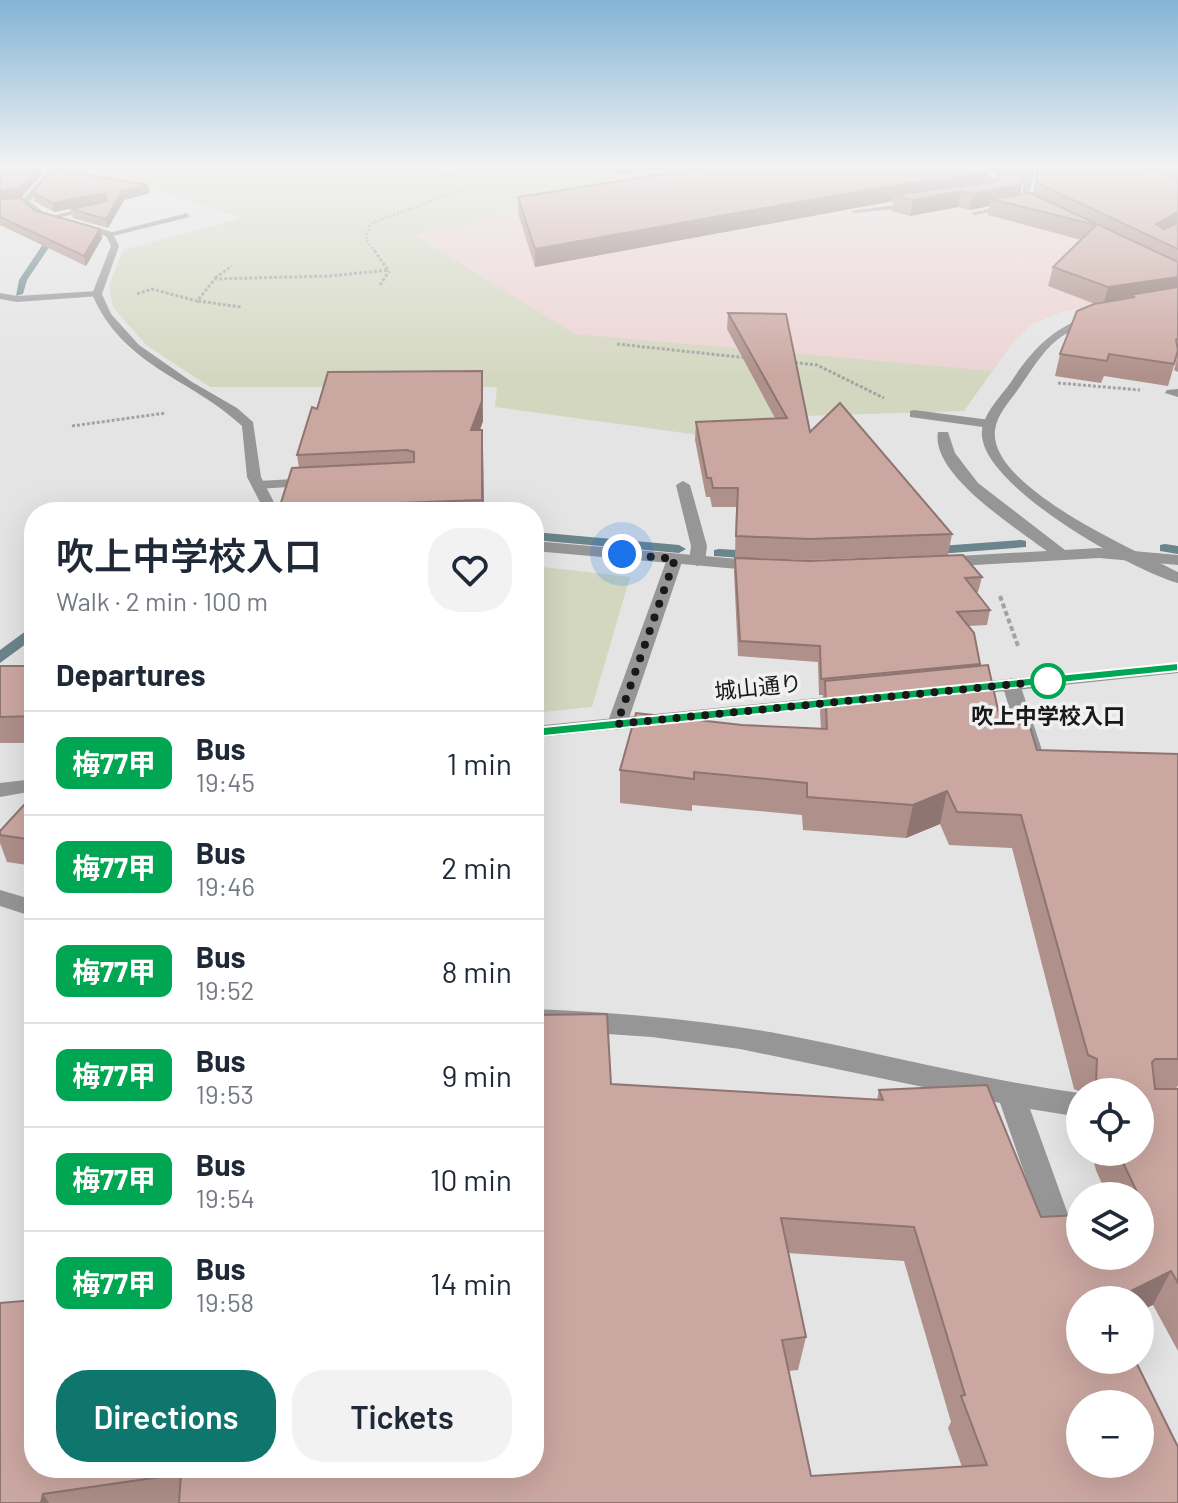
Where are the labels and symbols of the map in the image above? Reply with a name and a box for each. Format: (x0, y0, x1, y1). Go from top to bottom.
your location (602, 534, 642, 574)
marker: 吹上中学校入口 (1031, 664, 1065, 698)
street label: 城山通り (713, 668, 803, 704)
place label: 吹上中学校入口 (971, 702, 1125, 728)

